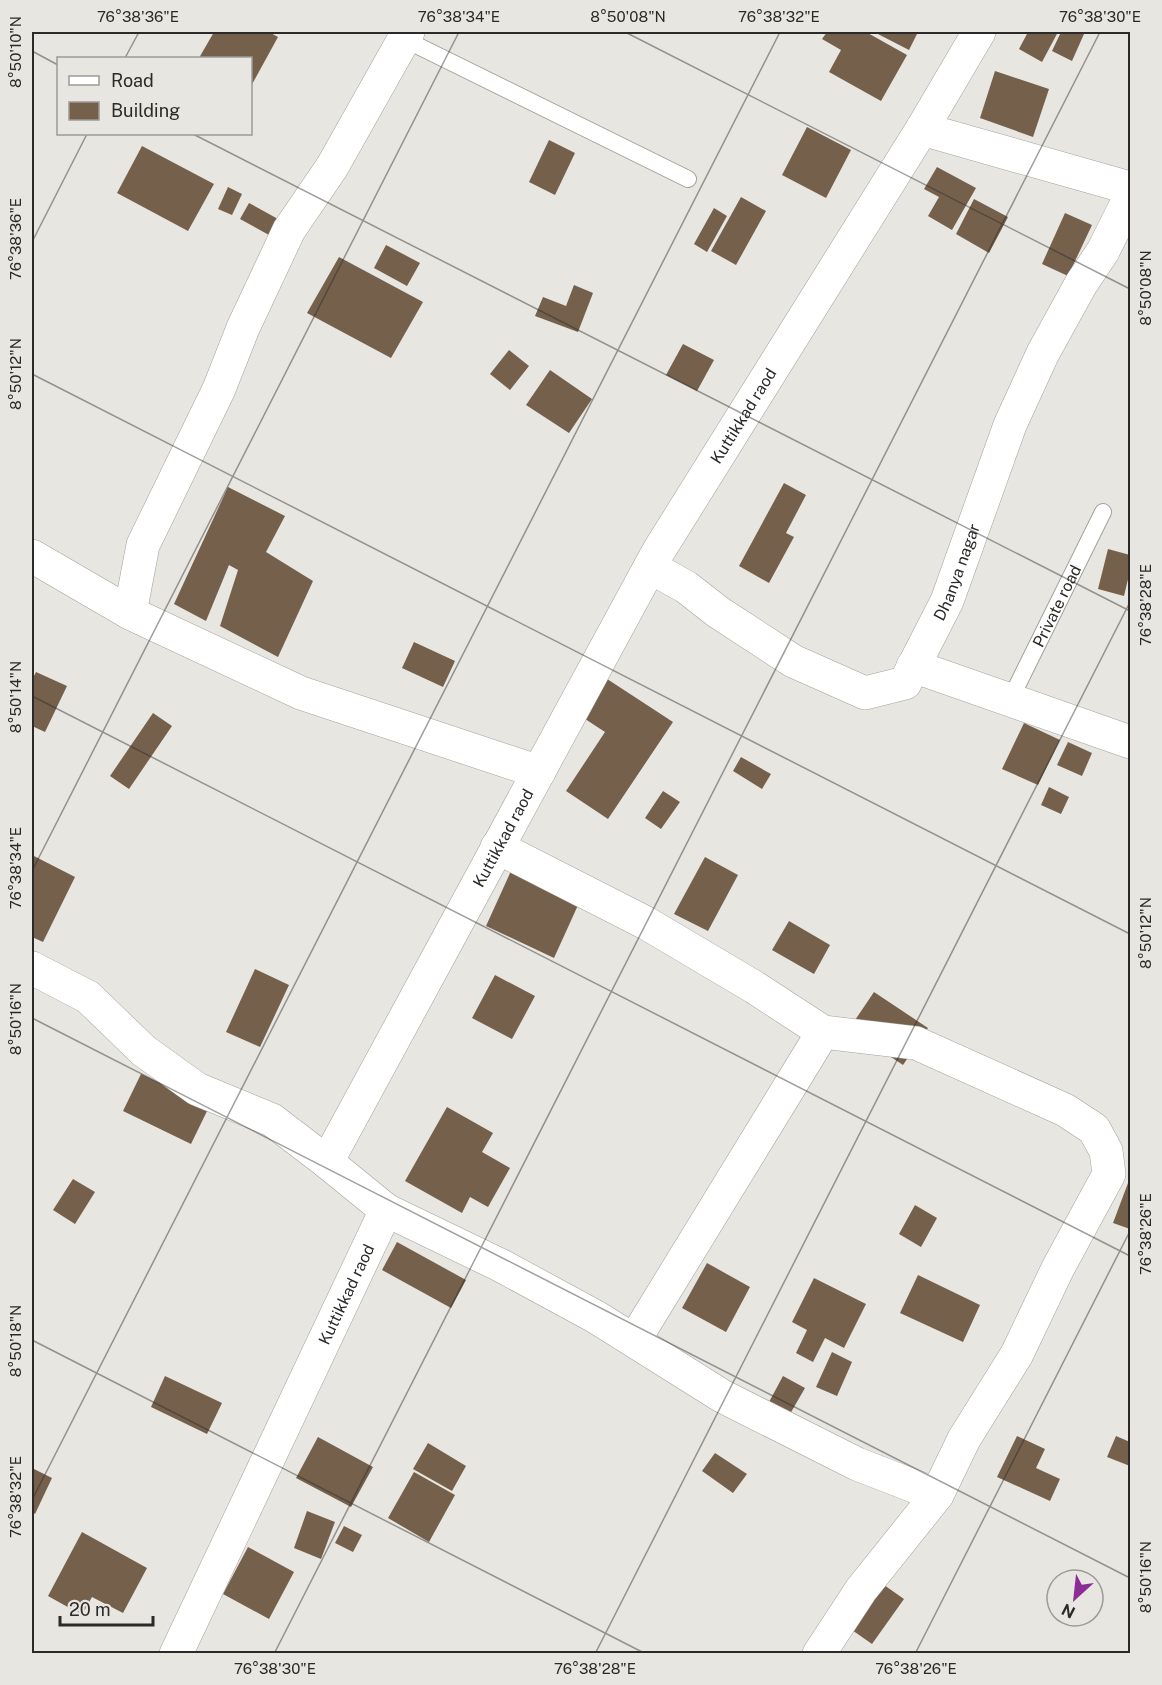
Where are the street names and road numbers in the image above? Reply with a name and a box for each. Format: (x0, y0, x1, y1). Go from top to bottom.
street label: Kuttikkad raod (707, 365, 780, 467)
street label: Dhanya nagar (930, 521, 984, 624)
street label: Private road (1029, 562, 1085, 650)
street label: Kuttikkad raod (469, 786, 538, 891)
street label: Kuttikkad raod (315, 1241, 379, 1348)

